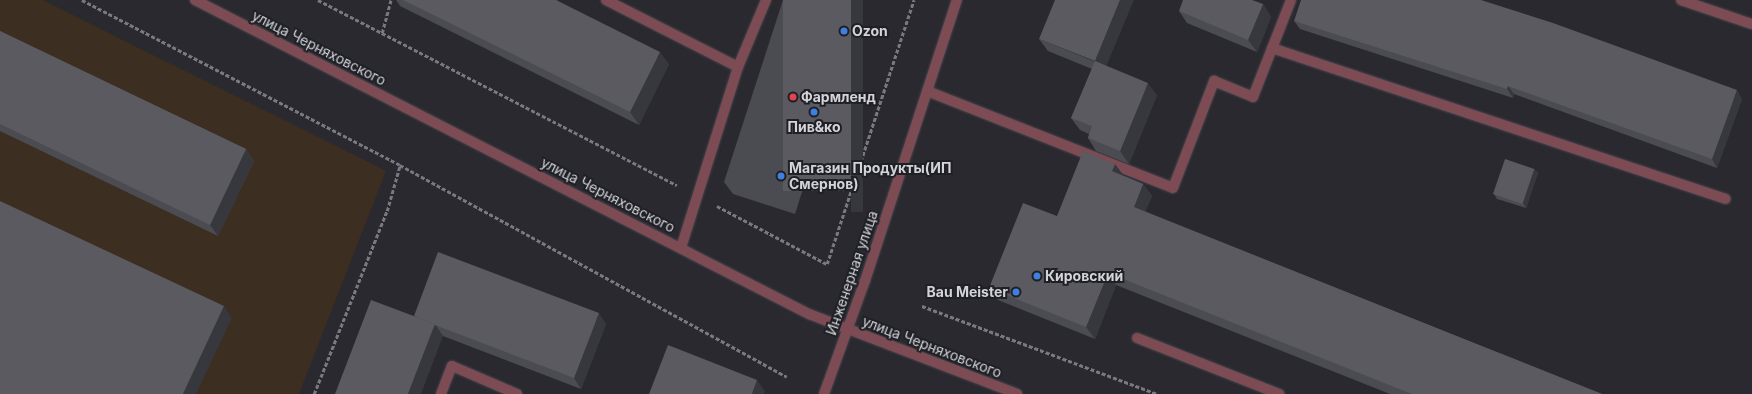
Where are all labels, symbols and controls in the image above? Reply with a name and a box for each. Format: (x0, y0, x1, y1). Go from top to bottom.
street label: улица Черняховского (249, 7, 389, 89)
place label: Ozon (852, 23, 888, 39)
marker: Ozon (839, 26, 849, 36)
place label: Фармленд (801, 89, 876, 105)
marker: Фармленд (788, 92, 798, 102)
marker: Пив&ко (809, 107, 819, 117)
place label: Пив&ко (787, 119, 841, 135)
street label: улица Черняховского (538, 154, 678, 236)
place label: Магазин Продукты(ИП Смернов) (789, 160, 951, 192)
marker: Магазин Продукты(ИП Смернов) (776, 171, 786, 181)
street label: Инженерная улица (823, 208, 881, 338)
place label: Кировский (1045, 268, 1123, 284)
marker: Кировский (1032, 271, 1042, 281)
place label: Bau Meister (927, 284, 1008, 300)
marker: Bau Meister (1011, 287, 1021, 297)
street label: улица Черняховского (860, 313, 1004, 381)

